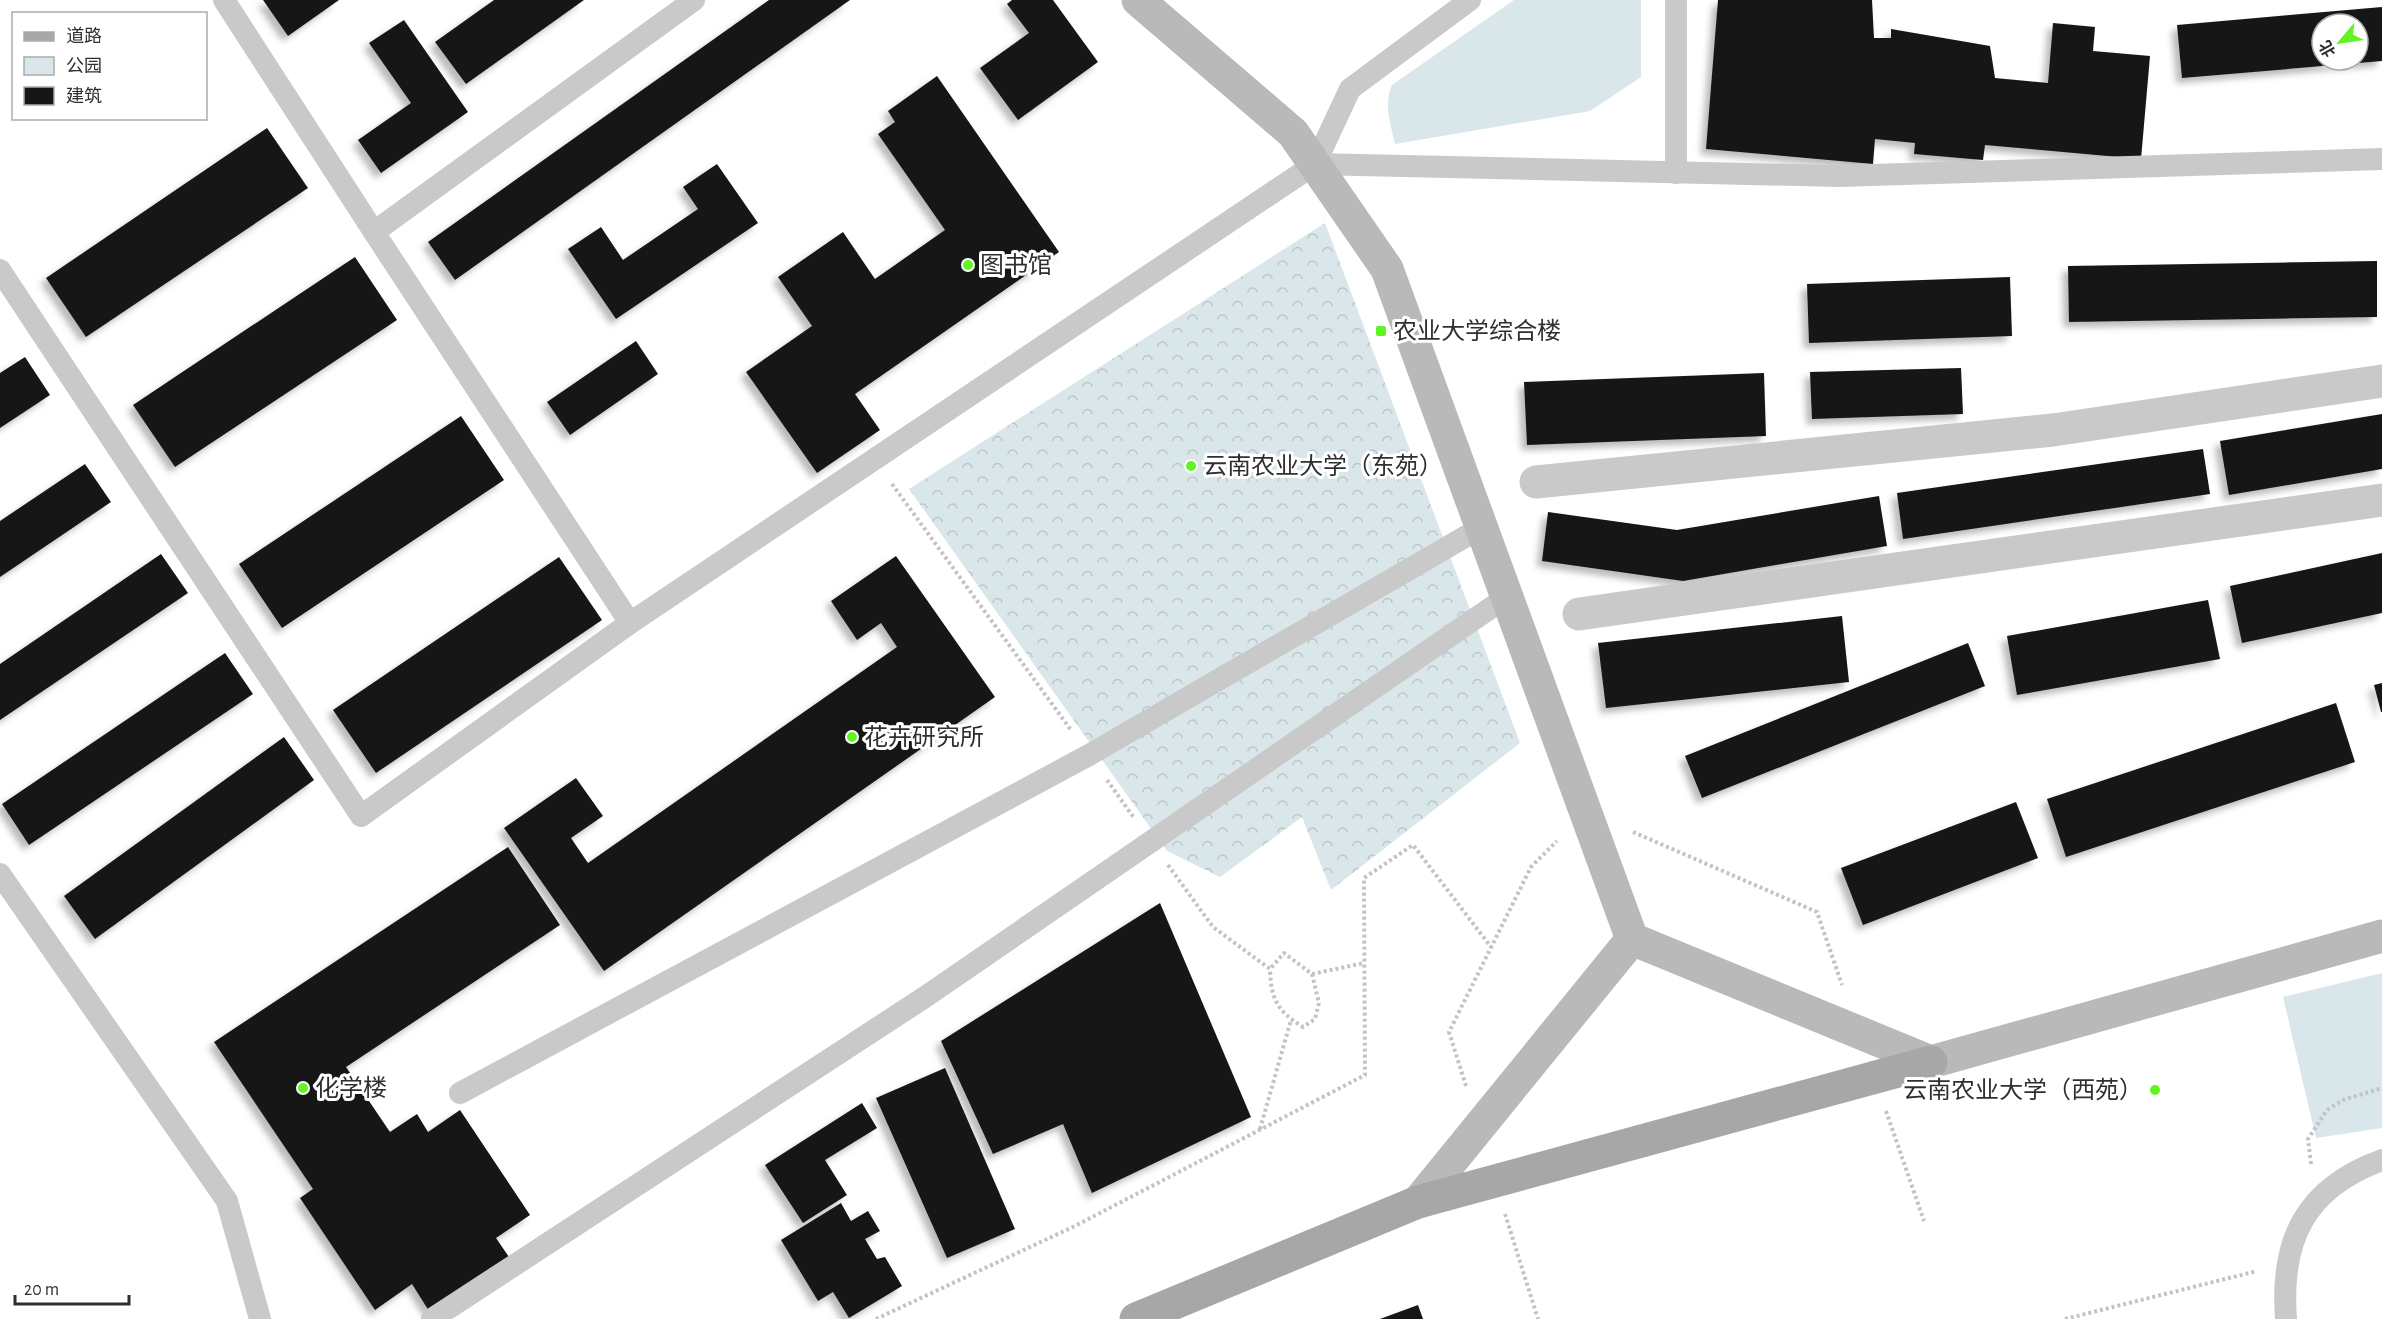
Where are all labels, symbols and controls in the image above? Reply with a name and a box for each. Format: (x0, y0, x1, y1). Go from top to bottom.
legend (12, 12, 207, 120)
north arrow (2310, 12, 2370, 72)
text: 道路 (66, 26, 102, 46)
text: 北 (2316, 38, 2339, 60)
text: 公园 (66, 57, 102, 76)
text: 建筑 (66, 86, 102, 106)
place label: 图书馆 (980, 252, 1052, 278)
marker: 图书馆 (961, 258, 975, 272)
place label: 农业大学综合楼 (1393, 318, 1561, 344)
marker: 农业大学综合楼 (1374, 324, 1388, 338)
place label: 云南农业大学（东苑） (1203, 453, 1443, 479)
marker: 云南农业大学（东苑） (1184, 459, 1198, 473)
place label: 花卉研究所 (864, 724, 984, 750)
marker: 花卉研究所 (845, 730, 859, 744)
place label: 化学楼 (315, 1075, 387, 1101)
place label: 云南农业大学（西苑） (1903, 1077, 2143, 1103)
marker: 化学楼 (296, 1081, 310, 1095)
marker: 云南农业大学（西苑） (2148, 1083, 2162, 1097)
scale bar (15, 1268, 129, 1306)
text: 20 m (24, 1281, 59, 1299)

